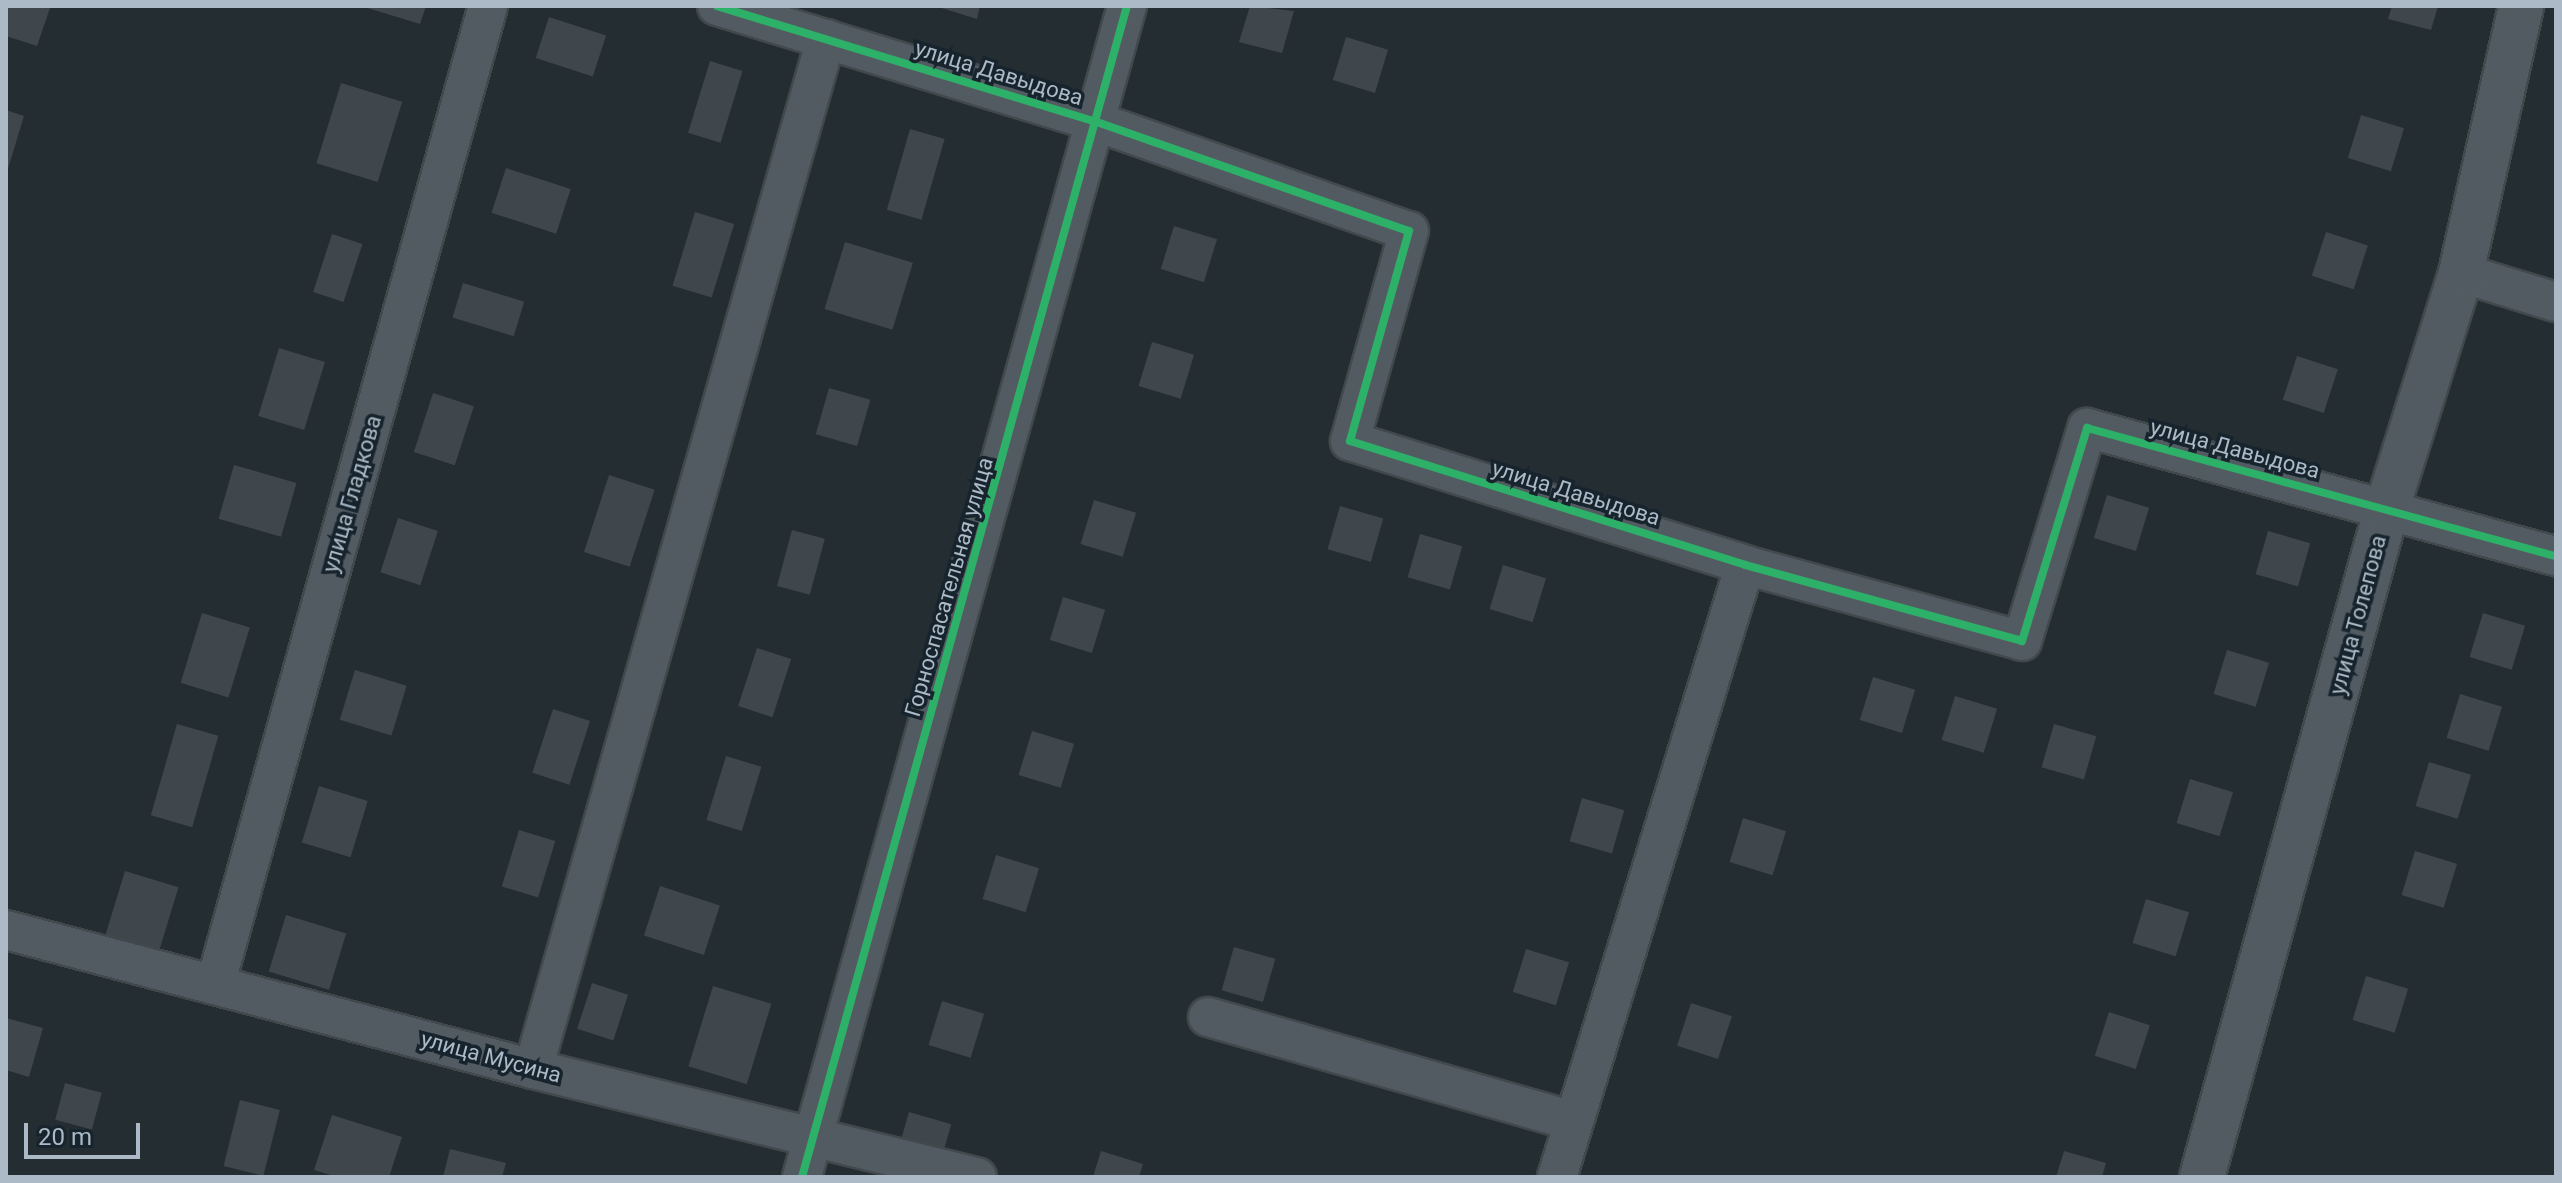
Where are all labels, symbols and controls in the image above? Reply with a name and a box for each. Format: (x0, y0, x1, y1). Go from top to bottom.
street label: улица Давыдова (912, 35, 1086, 111)
street label: улица Гладкова (317, 412, 387, 576)
street label: улица Давыдова (2147, 414, 2323, 484)
street label: Горноспасательная улица (899, 454, 999, 720)
street label: улица Давыдова (1489, 455, 1663, 531)
street label: улица Толепова (2324, 532, 2392, 698)
street label: улица Мусина (418, 1026, 564, 1088)
scale bar (28, 1107, 144, 1157)
text: 20 m (38, 1123, 92, 1151)

